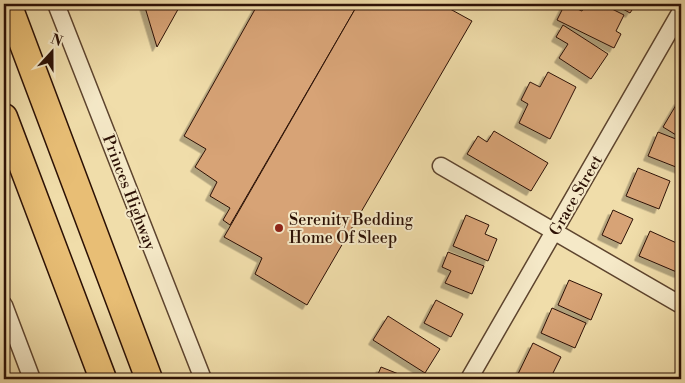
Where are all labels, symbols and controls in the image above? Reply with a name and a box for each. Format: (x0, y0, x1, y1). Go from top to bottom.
north arrow (28, 28, 78, 78)
text: N (48, 30, 65, 51)
street label: Princes Highway (98, 132, 160, 253)
street label: Grace Street (545, 151, 607, 239)
place label: Serenity Bedding Home Of Sleep (289, 210, 414, 248)
marker: Serenity Bedding Home Of Sleep (273, 222, 285, 234)

